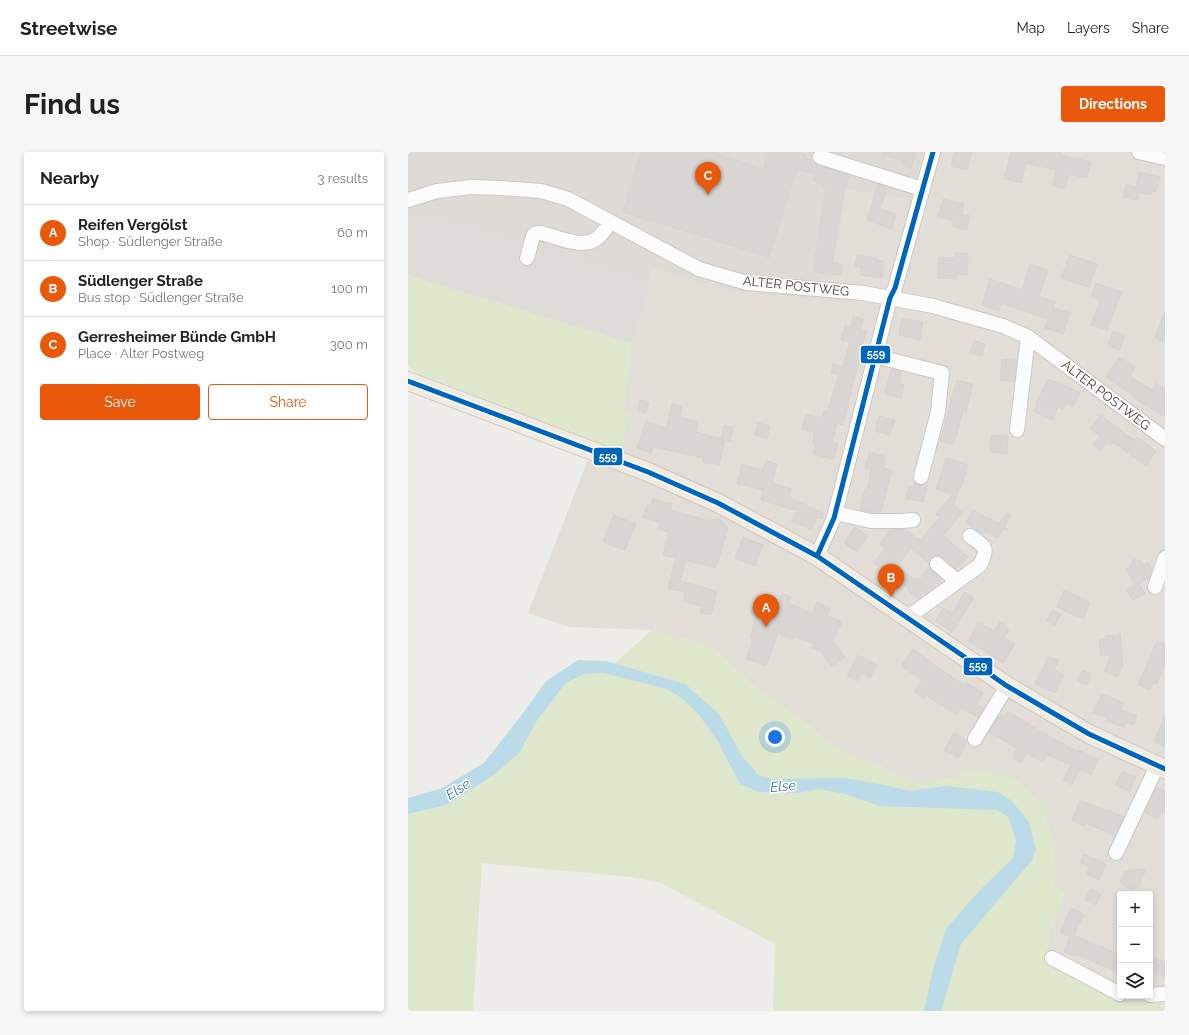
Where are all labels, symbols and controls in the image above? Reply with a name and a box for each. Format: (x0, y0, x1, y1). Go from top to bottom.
text: Streetwise (20, 17, 117, 39)
text: Map (1017, 20, 1045, 36)
text: Layers (1067, 20, 1110, 36)
text: Share (1132, 20, 1169, 36)
button: Directions (1061, 86, 1165, 122)
text: Find us (24, 88, 120, 121)
pin: C (695, 162, 721, 195)
text: Nearby (40, 168, 99, 188)
text: 3 results (318, 171, 368, 186)
text: Reifen Vergölst (78, 216, 187, 234)
text: A (49, 225, 57, 240)
text: 60 m (337, 225, 368, 240)
text: Shop · Südlenger Straße (78, 234, 223, 249)
text: Südlenger Straße (78, 272, 203, 290)
street label: ALTER POSTWEG (742, 273, 850, 299)
text: B (49, 281, 57, 296)
text: 100 m (331, 281, 368, 296)
text: Bus stop · Südlenger Straße (78, 290, 244, 305)
text: Gerresheimer Bünde GmbH (78, 328, 276, 346)
text: C (49, 337, 57, 352)
text: 300 m (330, 337, 368, 352)
line badge: 559 (860, 345, 891, 364)
text: Place · Alter Postweg (78, 346, 204, 361)
text: 559 (867, 348, 886, 361)
street label: ALTER POSTWEG (1059, 357, 1153, 433)
button: Save (40, 384, 200, 420)
button: Share (208, 384, 368, 420)
line badge: 559 (593, 447, 623, 466)
text: 559 (599, 451, 618, 464)
pin: B (878, 564, 904, 597)
pin: A (753, 594, 779, 627)
line badge: 559 (963, 657, 993, 676)
text: 559 (969, 660, 988, 673)
your location (765, 727, 785, 747)
water label: Else (443, 775, 474, 803)
water label: Else (770, 777, 797, 795)
map controls (1117, 891, 1153, 999)
button: + (1117, 891, 1153, 927)
button: − (1117, 927, 1153, 963)
button: layers (1117, 963, 1153, 999)

